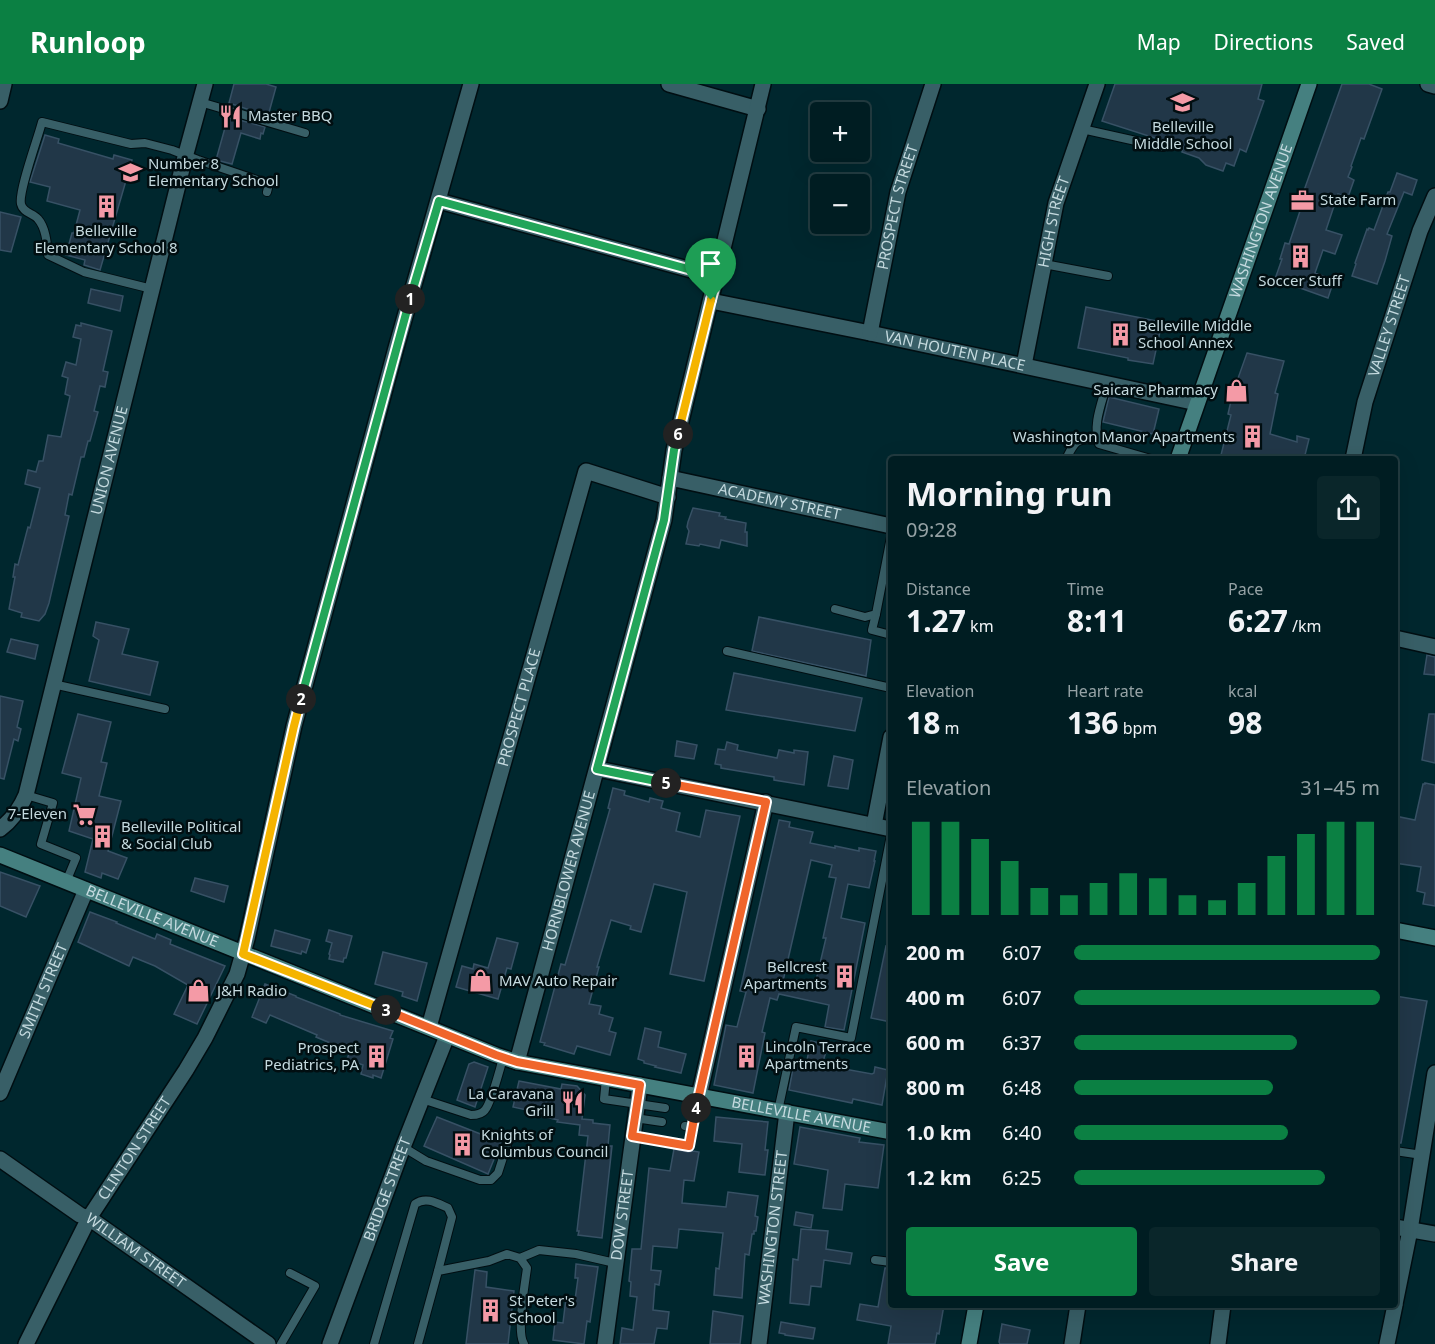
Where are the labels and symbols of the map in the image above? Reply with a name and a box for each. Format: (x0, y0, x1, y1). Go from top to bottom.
school or university icon: Belleville Middle School (1170, 90, 1196, 116)
restaurant icon: Master BBQ (217, 103, 243, 129)
place label: Master BBQ (248, 105, 332, 125)
place label: Belleville Middle School (1134, 116, 1232, 153)
street label: PROSPECT STREET (872, 141, 922, 271)
street label: WASHINGTON AVENUE (1224, 141, 1296, 300)
place label: Number 8 Elementary School (148, 153, 279, 190)
school or university icon: Number 8 Elementary School (117, 160, 143, 186)
street label: HIGH STREET (1032, 173, 1074, 269)
office icon: State Farm (1289, 187, 1315, 213)
place label: State Farm (1320, 189, 1396, 209)
building icon: Belleville Elementary School 8 (93, 194, 119, 220)
place label: Belleville Elementary School 8 (34, 220, 178, 257)
pin (685, 238, 736, 300)
building icon: Soccer Stuff (1287, 244, 1313, 270)
place label: Soccer Stuff (1258, 270, 1342, 290)
street label: VALLEY STREET (1363, 272, 1414, 379)
pin: 1 (395, 284, 425, 314)
place label: Belleville Middle School Annex (1138, 315, 1252, 352)
building icon: Belleville Middle School Annex (1107, 322, 1133, 348)
street label: VAN HOUTEN PLACE (883, 325, 1027, 375)
shop icon: Saicare Pharmacy (1223, 377, 1249, 403)
place label: Saicare Pharmacy (1093, 379, 1218, 399)
street label: UNION AVENUE (85, 404, 132, 517)
pin: 6 (663, 419, 693, 449)
building icon: Washington Manor Apartments (1240, 424, 1266, 450)
place label: Washington Manor Apartments (1013, 426, 1235, 446)
street label: ACADEMY STREET (717, 478, 843, 524)
street label: PROSPECT PLACE (492, 646, 544, 768)
pin: 2 (286, 684, 316, 714)
pin: 5 (651, 768, 681, 798)
street label: HORNBLOWER AVENUE (537, 788, 599, 953)
supermarket icon: 7-Eleven (72, 801, 98, 827)
place label: 7-Eleven (8, 803, 67, 823)
place label: Belleville Political & Social Club (121, 816, 241, 853)
building icon: Belleville Political & Social Club (90, 823, 116, 849)
street label: BELLEVILLE AVENUE (83, 880, 222, 951)
street label: SMITH STREET (13, 939, 72, 1041)
place label: Bellcrest Apartments (744, 956, 828, 993)
building icon: Bellcrest Apartments (832, 963, 858, 989)
shop icon: MAV Auto Repair (468, 968, 494, 994)
place label: MAV Auto Repair (499, 970, 617, 990)
shop icon: J&H Radio (186, 978, 212, 1004)
place label: J&H Radio (215, 980, 287, 1000)
pin: 3 (371, 995, 401, 1025)
place label: Lincoln Terrace Apartments (765, 1036, 871, 1073)
place label: Prospect Pediatrics, PA (264, 1037, 360, 1074)
building icon: Lincoln Terrace Apartments (734, 1043, 760, 1069)
building icon: Prospect Pediatrics, PA (364, 1044, 390, 1070)
place label: La Caravana Grill (468, 1083, 554, 1120)
restaurant icon: La Caravana Grill (559, 1090, 585, 1116)
street label: BELLEVILLE AVENUE (730, 1091, 873, 1137)
street label: CLINTON STREET (93, 1092, 175, 1204)
pin: 4 (681, 1093, 711, 1123)
place label: Knights of Columbus Council (481, 1124, 608, 1161)
building icon: Knights of Columbus Council (450, 1131, 476, 1157)
street label: BRIDGE STREET (358, 1133, 415, 1244)
street label: WASHINGTON STREET (753, 1149, 791, 1306)
street label: DOW STREET (605, 1168, 638, 1262)
street label: WILLIAM STREET (82, 1208, 191, 1292)
place label: St Peter's School (509, 1290, 575, 1327)
building icon: St Peter's School (478, 1297, 504, 1323)

